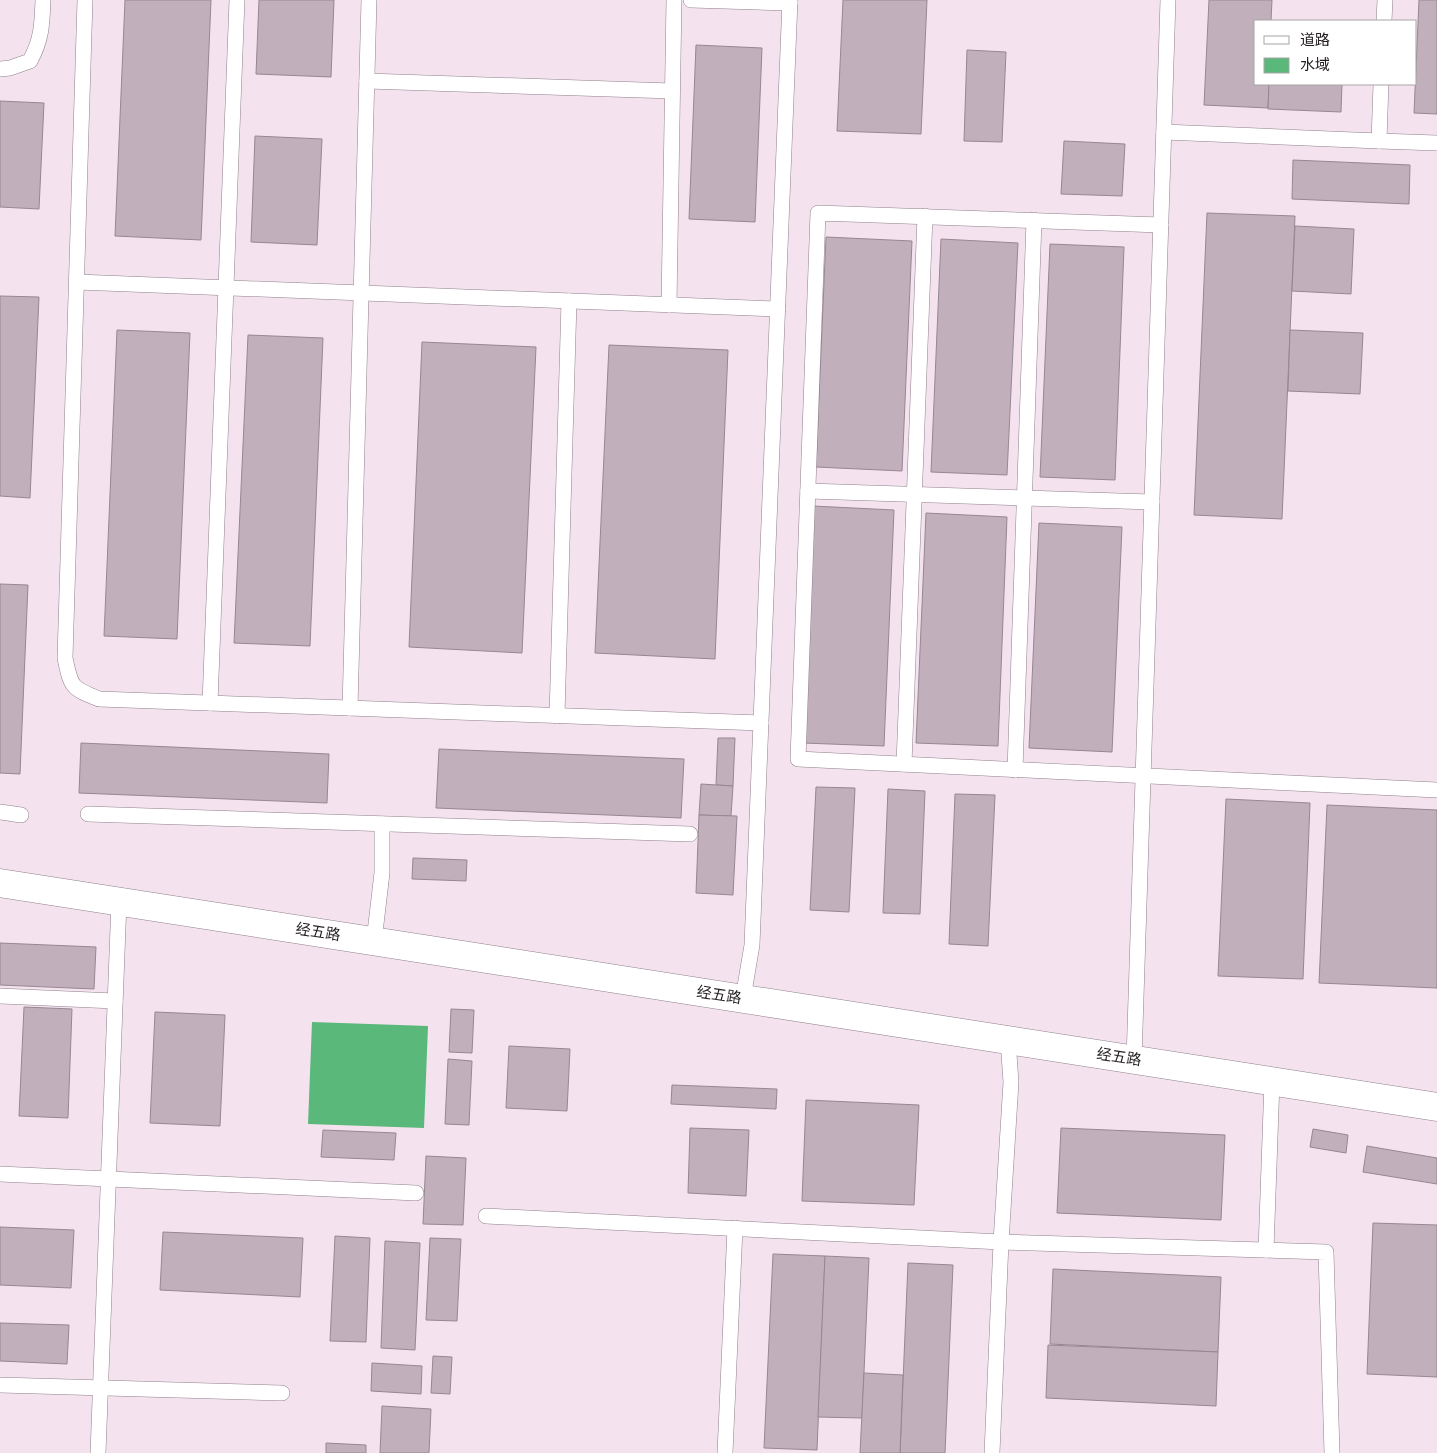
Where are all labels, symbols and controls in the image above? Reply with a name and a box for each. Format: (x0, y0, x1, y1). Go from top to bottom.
legend (1254, 20, 1417, 85)
text: 道路 (1300, 30, 1330, 50)
text: 水域 (1300, 55, 1330, 75)
street label: 经五路 (294, 919, 342, 945)
street label: 经五路 (695, 982, 743, 1008)
street label: 经五路 (1095, 1044, 1143, 1070)

